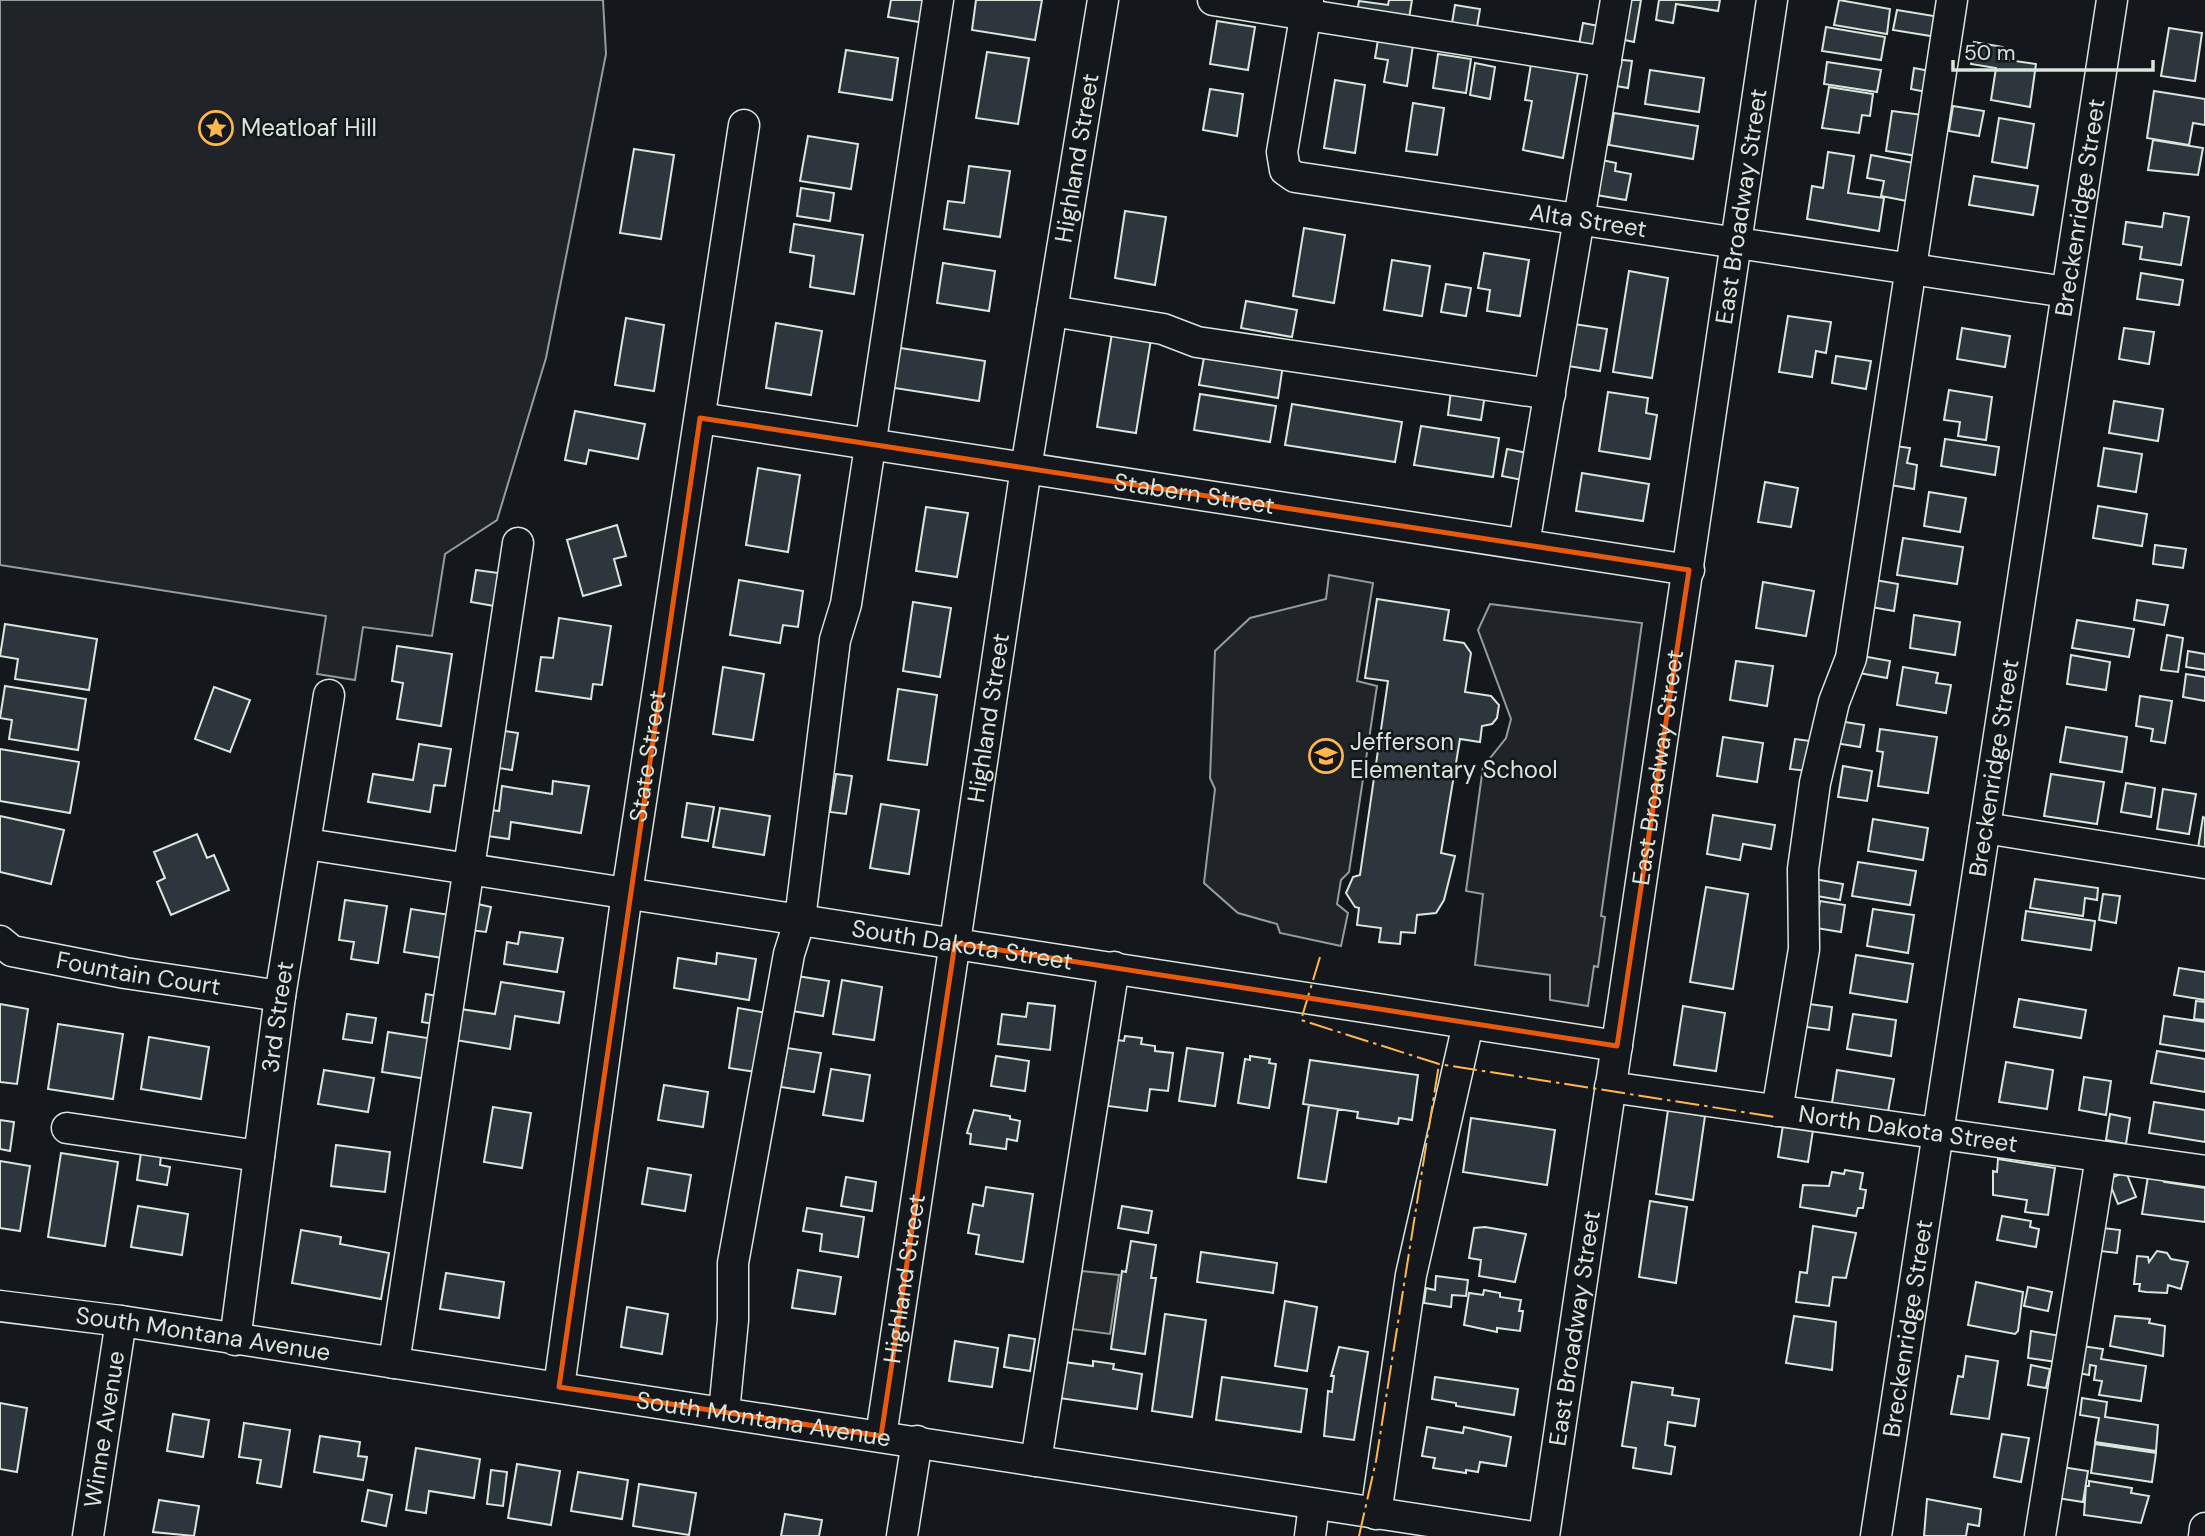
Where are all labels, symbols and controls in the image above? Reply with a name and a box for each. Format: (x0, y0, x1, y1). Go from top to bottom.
scale bar (1953, 28, 2152, 72)
text: 50 m (1964, 39, 2015, 67)
street label: Highland Street (1047, 71, 1106, 245)
street label: East Broadway Street (1708, 87, 1774, 326)
street label: Breckenridge Street (2048, 97, 2112, 318)
place icon: Meatloaf Hill (197, 109, 235, 147)
place label: Meatloaf Hill (241, 112, 377, 143)
street label: Alta Street (1527, 196, 1649, 244)
street label: Stabern Street (1112, 466, 1277, 521)
street label: Highland Street (960, 631, 1016, 805)
street label: East Broadway Street (1625, 648, 1690, 887)
street label: Breckenridge Street (1962, 657, 2026, 879)
street label: State Street (622, 688, 673, 824)
place label: Jefferson Elementary School (1350, 726, 1558, 785)
school or university icon: Jefferson Elementary School (1307, 737, 1345, 775)
street label: South Dakota Street (850, 912, 1075, 977)
street label: Fountain Court (54, 944, 223, 1002)
street label: 3rd Street (254, 959, 300, 1074)
street label: North Dakota Street (1797, 1098, 2020, 1159)
street label: Highland Street (876, 1192, 932, 1366)
street label: East Broadway Street (1542, 1208, 1607, 1448)
street label: Breckenridge Street (1875, 1217, 1939, 1439)
street label: South Montana Avenue (74, 1300, 333, 1368)
street label: Winne Avenue (77, 1349, 131, 1510)
street label: South Montana Avenue (634, 1384, 893, 1454)

